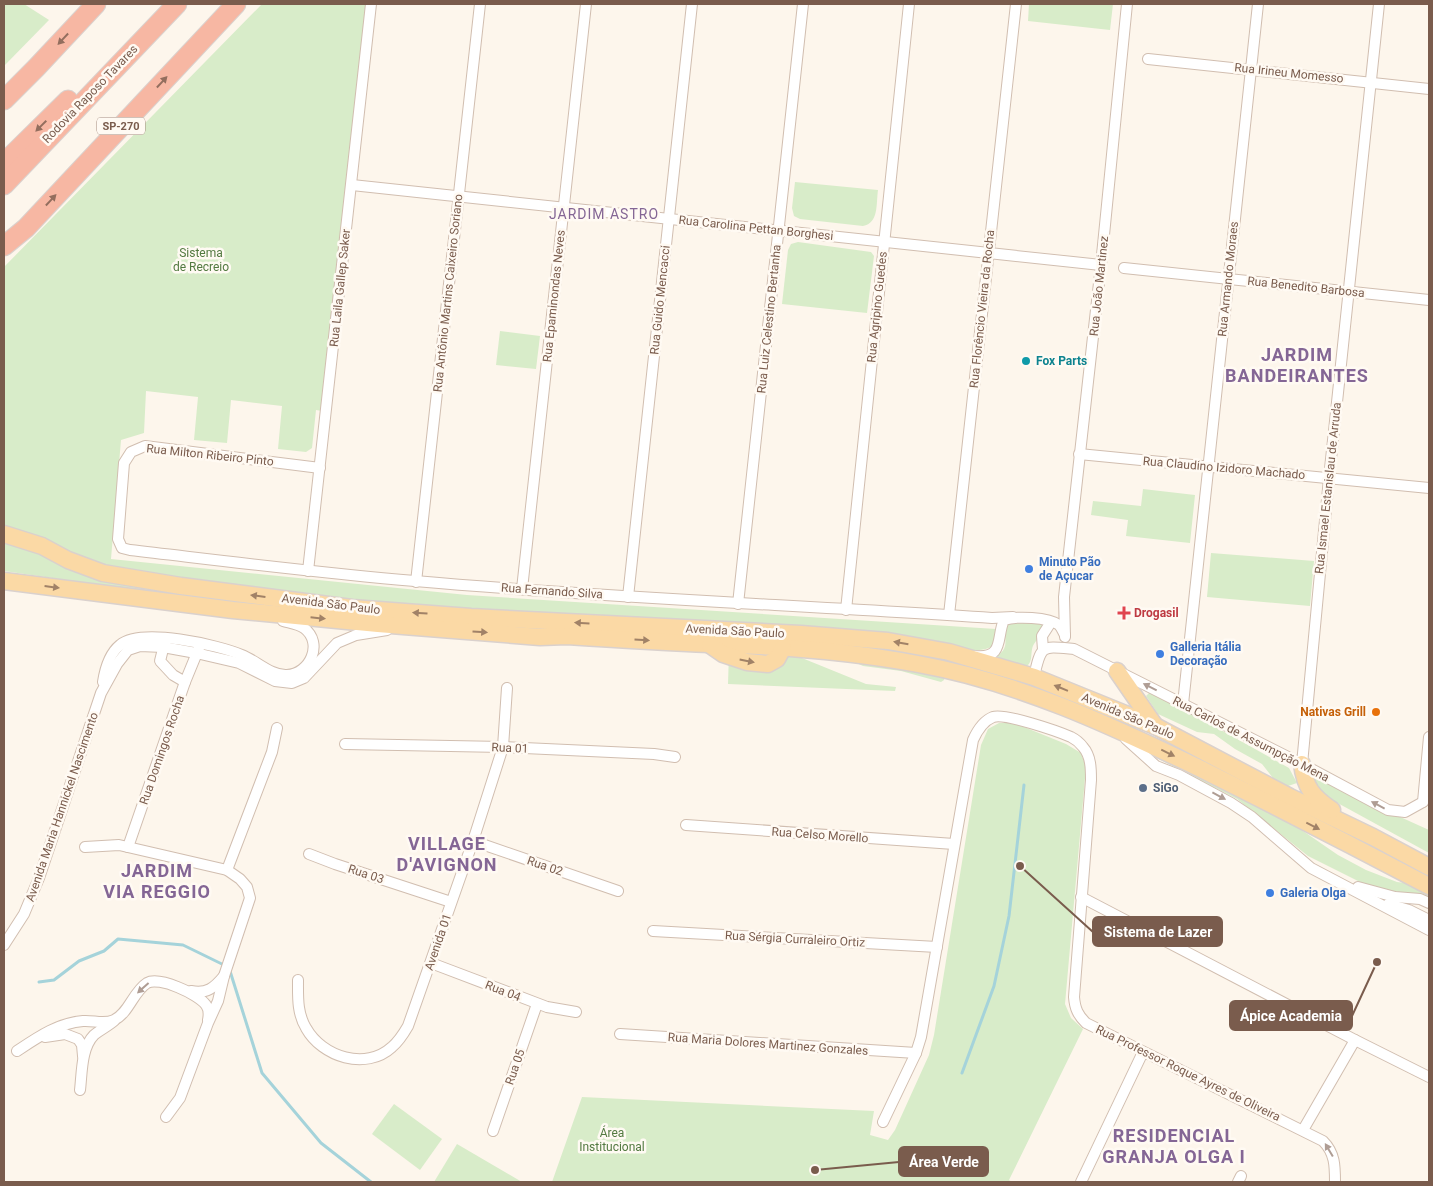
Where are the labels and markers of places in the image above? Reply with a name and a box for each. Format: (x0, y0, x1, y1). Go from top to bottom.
place label: Fox Parts (1036, 354, 1087, 368)
marker: Fox Parts (1020, 355, 1032, 367)
place label: Minuto Pão de Açucar (1039, 555, 1101, 583)
marker: Minuto Pão de Açucar (1023, 563, 1035, 575)
place label: Drogasil (1134, 606, 1179, 620)
marker: Drogasil (1118, 607, 1130, 619)
place label: Galleria Itália Decoração (1170, 640, 1242, 668)
marker: Galleria Itália Decoração (1154, 648, 1166, 660)
place label: Nativas Grill (1300, 705, 1366, 719)
marker: Nativas Grill (1370, 706, 1382, 718)
place label: SiGo (1153, 781, 1179, 795)
marker: SiGo (1137, 782, 1149, 794)
place label: Galeria Olga (1280, 886, 1347, 900)
marker: Galeria Olga (1264, 887, 1276, 899)
callout: Sistema de Lazer (1093, 917, 1222, 946)
callout: Ápice Academia (1230, 1001, 1352, 1030)
callout: Área Verde (899, 1147, 988, 1176)

